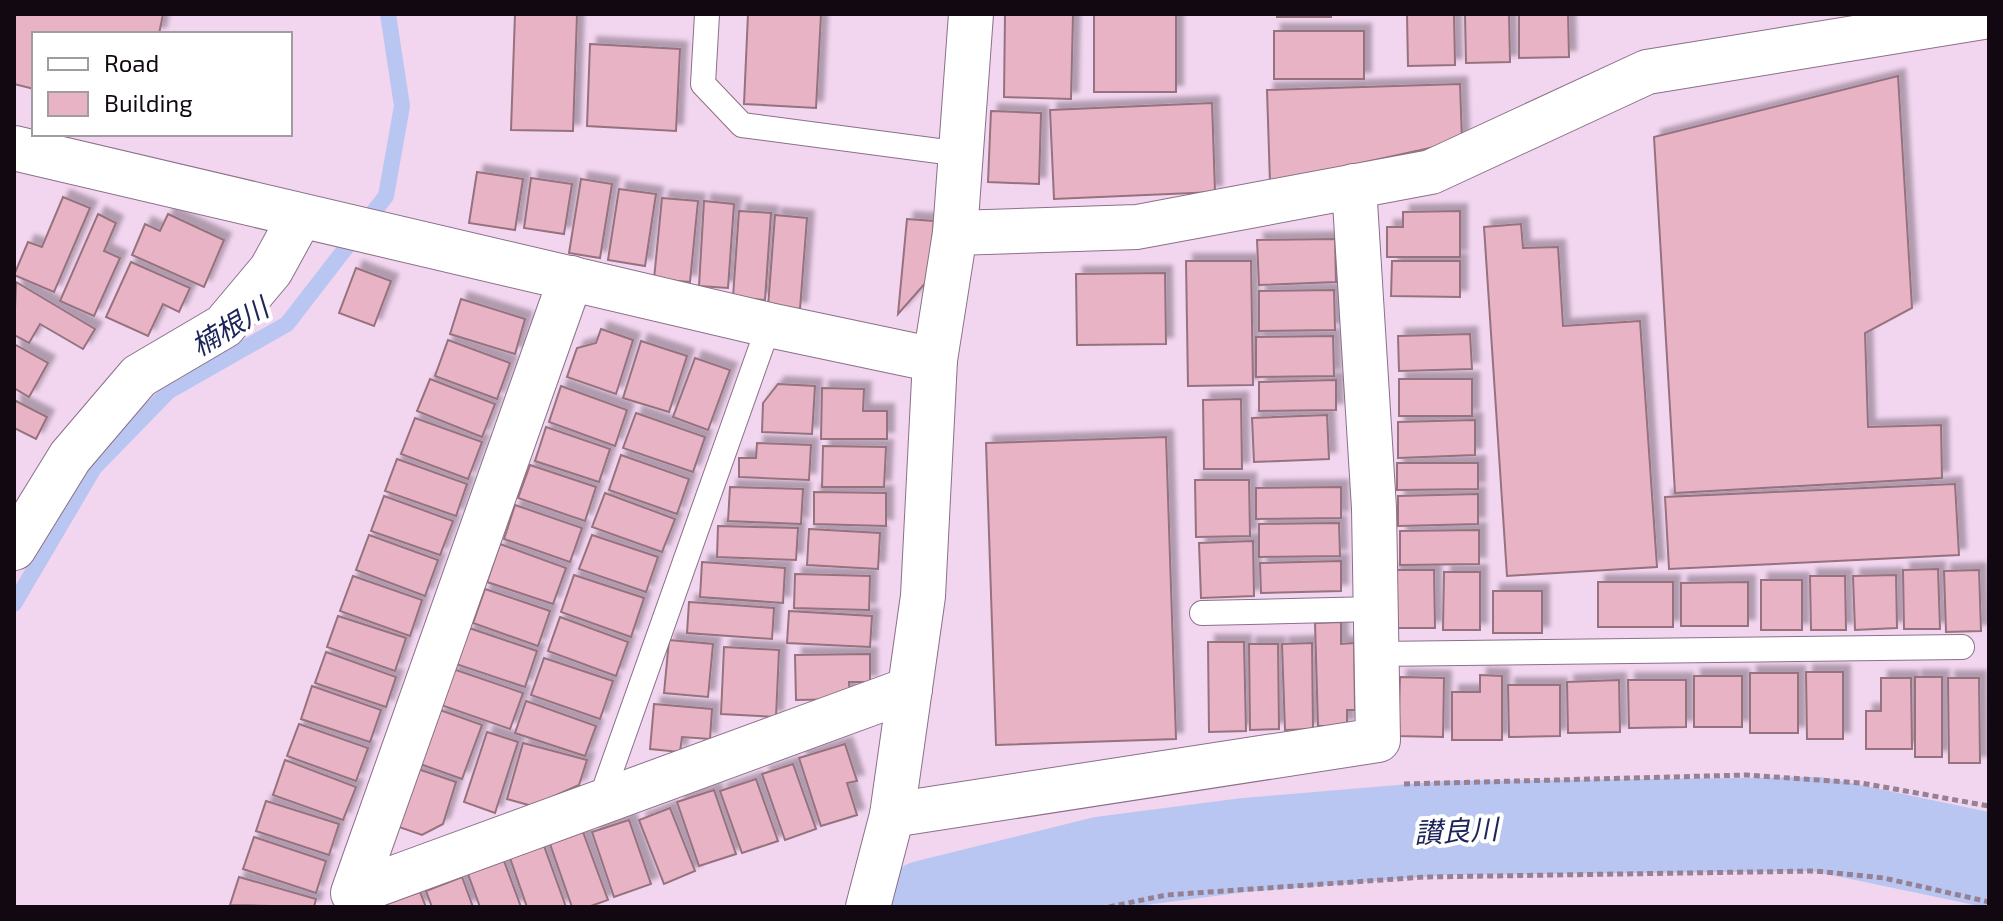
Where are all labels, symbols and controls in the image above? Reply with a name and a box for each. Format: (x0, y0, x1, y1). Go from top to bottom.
legend (32, 32, 292, 136)
text: Road (104, 48, 159, 77)
text: Building (104, 88, 193, 117)
water label: 楠根川 (184, 288, 276, 362)
water label: 讃良川 (1413, 811, 1502, 849)

